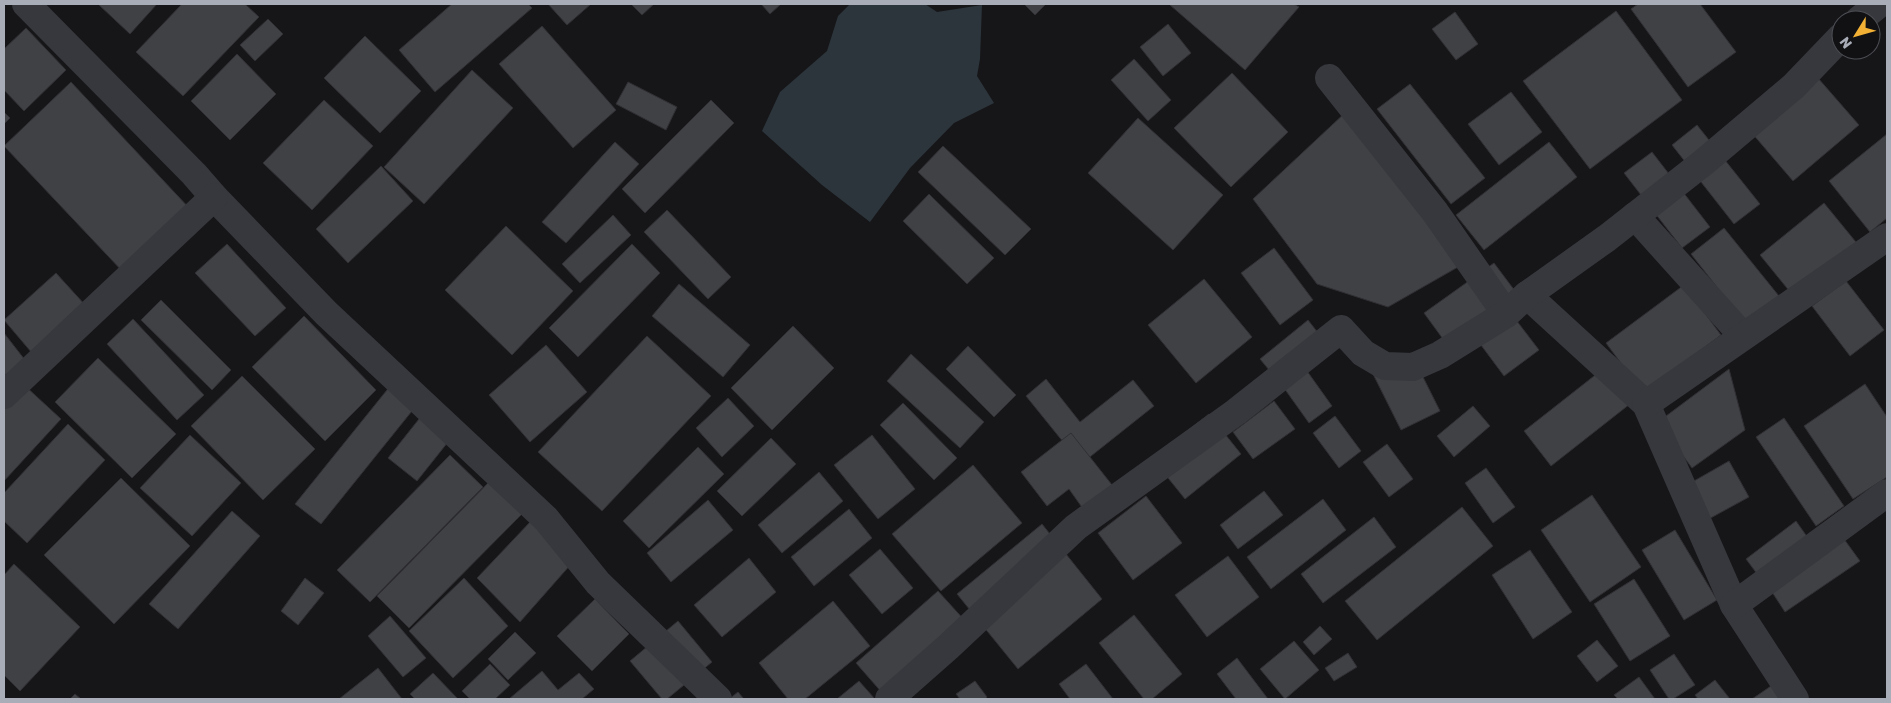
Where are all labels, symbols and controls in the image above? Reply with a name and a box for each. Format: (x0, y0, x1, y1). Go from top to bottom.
north arrow (1831, 10, 1881, 60)
text: N (1836, 33, 1856, 52)

